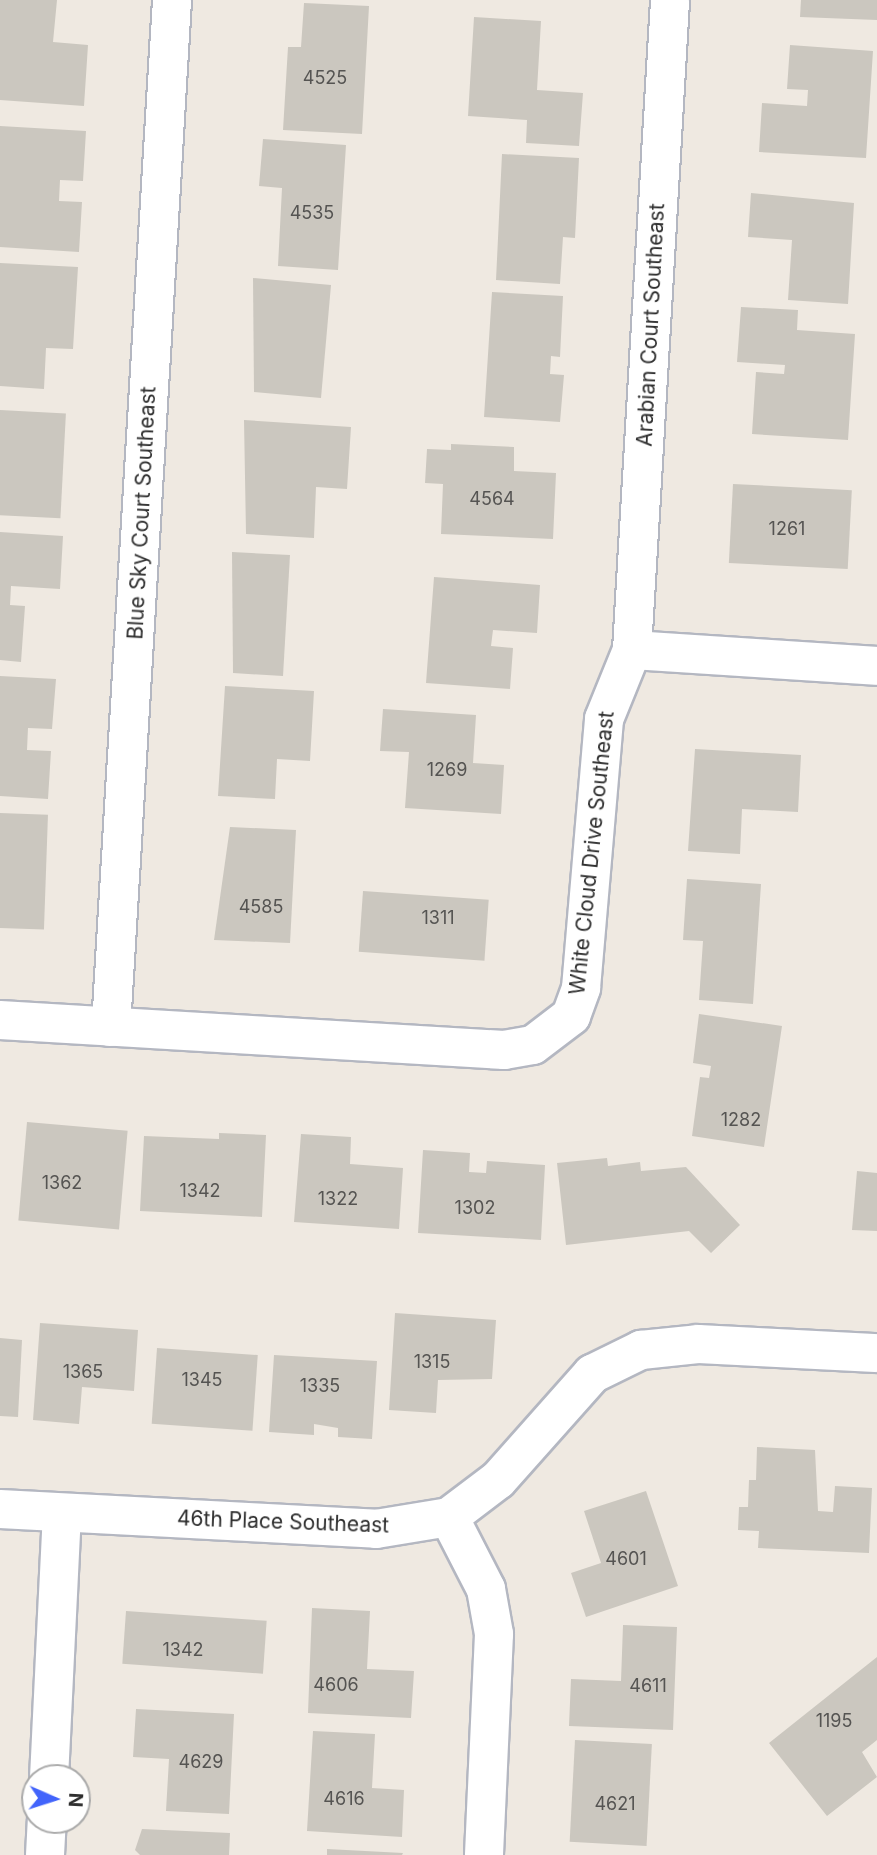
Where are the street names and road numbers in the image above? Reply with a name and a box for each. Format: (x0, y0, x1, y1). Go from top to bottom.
street label: Arabian Court Southeast (632, 203, 670, 447)
street label: Blue Sky Court Southeast (123, 386, 161, 640)
street label: White Cloud Drive Southeast (565, 710, 619, 996)
street label: 46th Place Southeast (177, 1506, 389, 1538)

